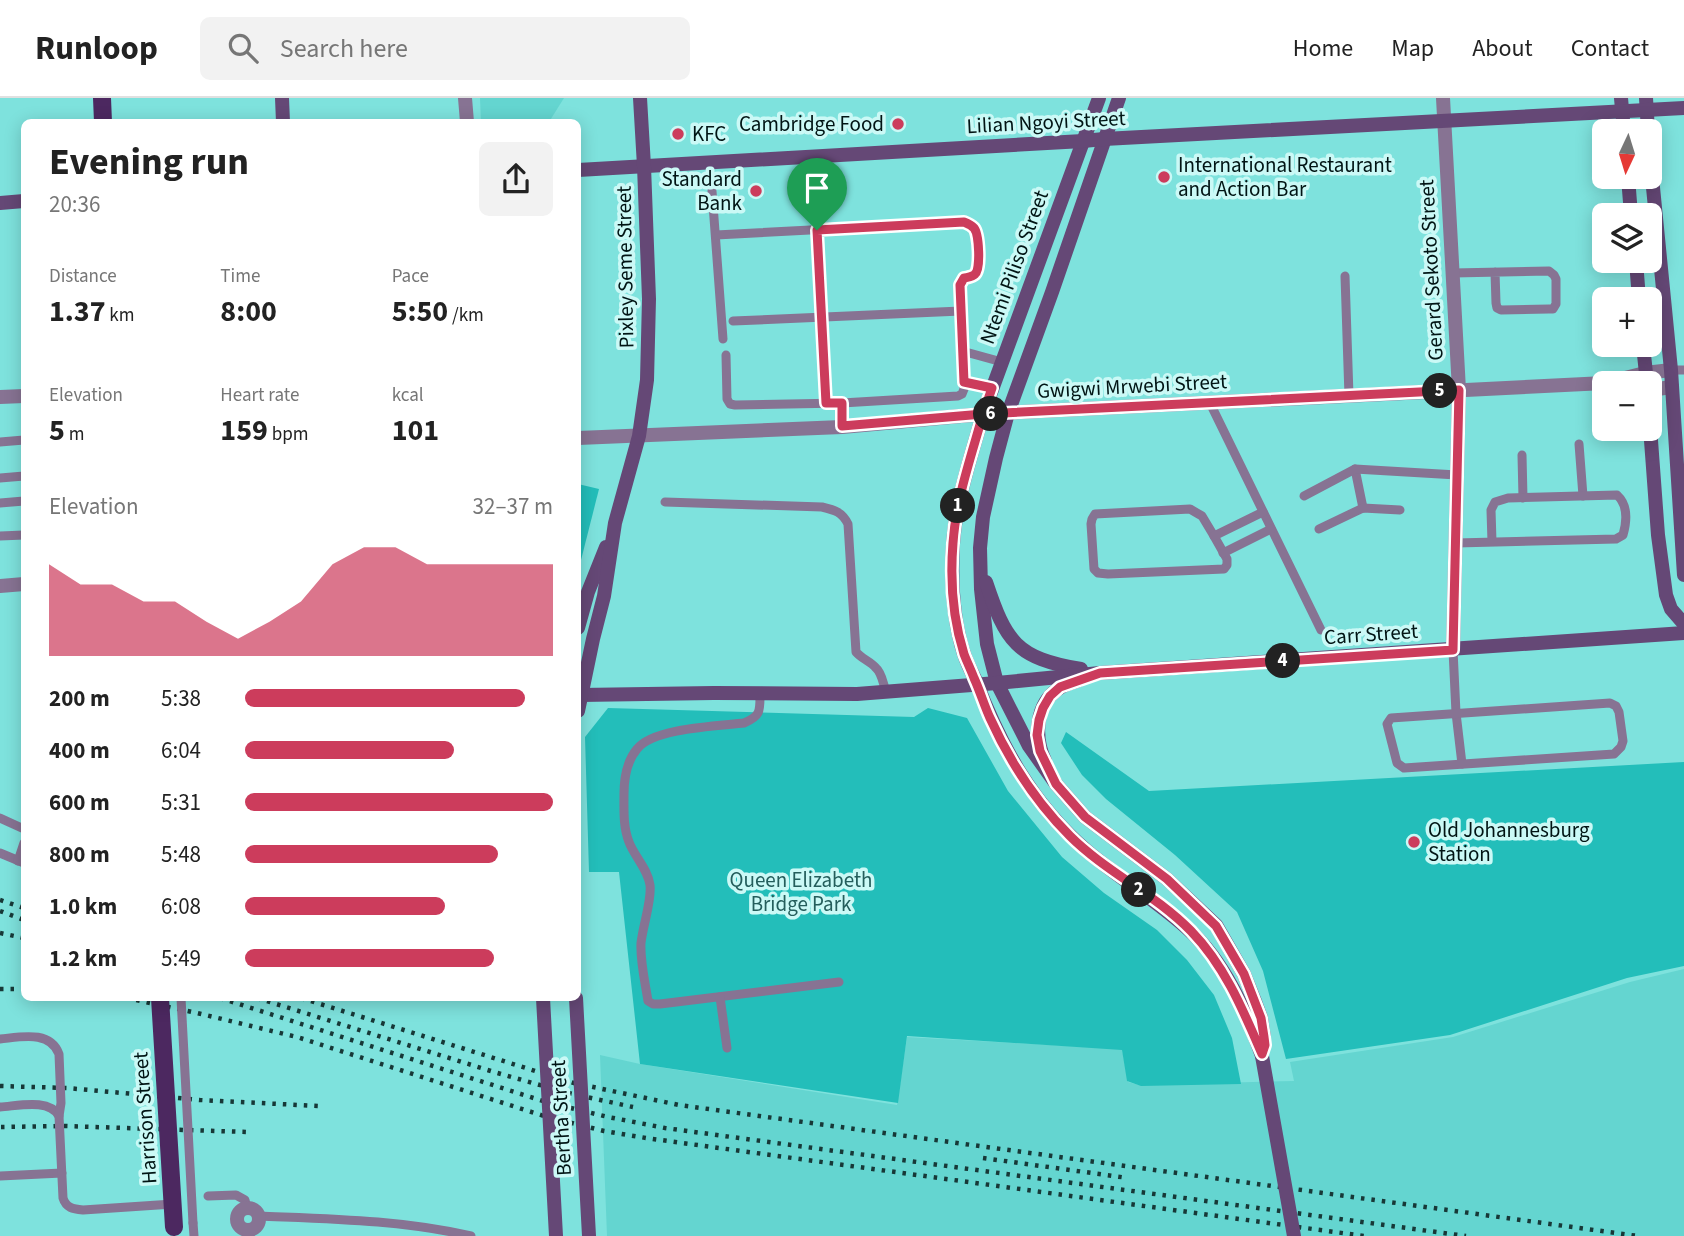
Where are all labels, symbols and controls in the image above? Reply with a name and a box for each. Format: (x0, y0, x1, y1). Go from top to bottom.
search box (200, 17, 690, 80)
text: Runloop (35, 25, 158, 72)
icon: search (224, 29, 262, 67)
text: Search here (280, 30, 408, 67)
text: Home (1293, 31, 1353, 66)
text: Map (1391, 31, 1434, 66)
text: About (1472, 31, 1533, 66)
text: Contact (1571, 31, 1649, 66)
street label: Lilian Ngoyi Street (966, 103, 1126, 141)
place label: Cambridge Food (739, 109, 884, 139)
marker: Cambridge Food (890, 116, 906, 132)
place label: KFC (692, 119, 726, 149)
north arrow (1592, 119, 1662, 189)
map controls (1592, 119, 1662, 441)
marker: KFC (670, 126, 686, 142)
text: Evening run (49, 135, 249, 189)
button: share (479, 142, 553, 216)
place label: International Restaurant and Action Bar (1178, 150, 1392, 204)
pin (787, 158, 847, 230)
place label: Standard Bank (662, 164, 743, 218)
icon: arrive (798, 169, 836, 207)
marker: International Restaurant and Action Bar (1156, 169, 1172, 185)
street label: Gerard Sekoto Street (1411, 179, 1451, 361)
marker: Standard Bank (748, 183, 764, 199)
street label: Pixley Seme Street (609, 185, 641, 349)
street label: Ntemi Piliso Street (972, 186, 1056, 348)
text: 20:36 (49, 188, 100, 221)
button: layers (1592, 203, 1662, 273)
text: Distance (49, 263, 117, 290)
text: Time (220, 263, 260, 290)
text: Pace (392, 263, 429, 290)
button: + (1592, 287, 1662, 357)
text: 1.37 (49, 290, 106, 333)
text: 8:00 (220, 290, 277, 333)
text: 5:50 (392, 290, 448, 333)
text: km (106, 302, 135, 329)
text: /km (448, 302, 484, 329)
street label: Gwigwi Mrwebi Street (1036, 366, 1228, 406)
button: − (1592, 371, 1662, 441)
pin: 5 (1422, 374, 1458, 408)
text: 5 (1434, 377, 1445, 404)
text: Elevation (49, 382, 123, 409)
text: Heart rate (220, 382, 299, 409)
text: kcal (392, 382, 424, 409)
pin: 6 (974, 396, 1009, 432)
text: 6 (985, 400, 996, 427)
text: 5 (49, 409, 65, 452)
text: 159 (220, 409, 268, 452)
text: 101 (392, 409, 439, 452)
text: m (65, 421, 84, 448)
text: bpm (268, 421, 308, 448)
pin: 1 (940, 488, 976, 524)
text: Elevation (49, 490, 139, 523)
text: 32–37 m (473, 490, 553, 523)
text: 1 (952, 492, 963, 519)
street label: Carr Street (1323, 616, 1419, 652)
pin: 4 (1266, 644, 1300, 678)
text: 4 (1277, 647, 1288, 674)
text: 200 m (49, 682, 110, 715)
text: 5:38 (161, 682, 201, 715)
text: 400 m (49, 734, 110, 767)
text: 6:04 (161, 734, 201, 767)
text: 600 m (49, 786, 110, 819)
text: 5:31 (161, 786, 201, 819)
place label: Old Johannesburg Station (1428, 815, 1590, 869)
marker: Old Johannesburg Station (1406, 834, 1422, 850)
text: 800 m (49, 838, 110, 871)
text: 5:48 (161, 838, 201, 871)
park label: Queen Elizabeth Bridge Park (730, 865, 872, 919)
pin: 2 (1122, 872, 1156, 908)
text: 2 (1133, 876, 1144, 903)
text: 1.0 km (49, 890, 117, 923)
text: 6:08 (161, 890, 201, 923)
text: 1.2 km (49, 942, 117, 975)
text: 5:49 (161, 942, 201, 975)
street label: Harrison Street (125, 1051, 165, 1185)
street label: Bertha Street (543, 1059, 579, 1177)

